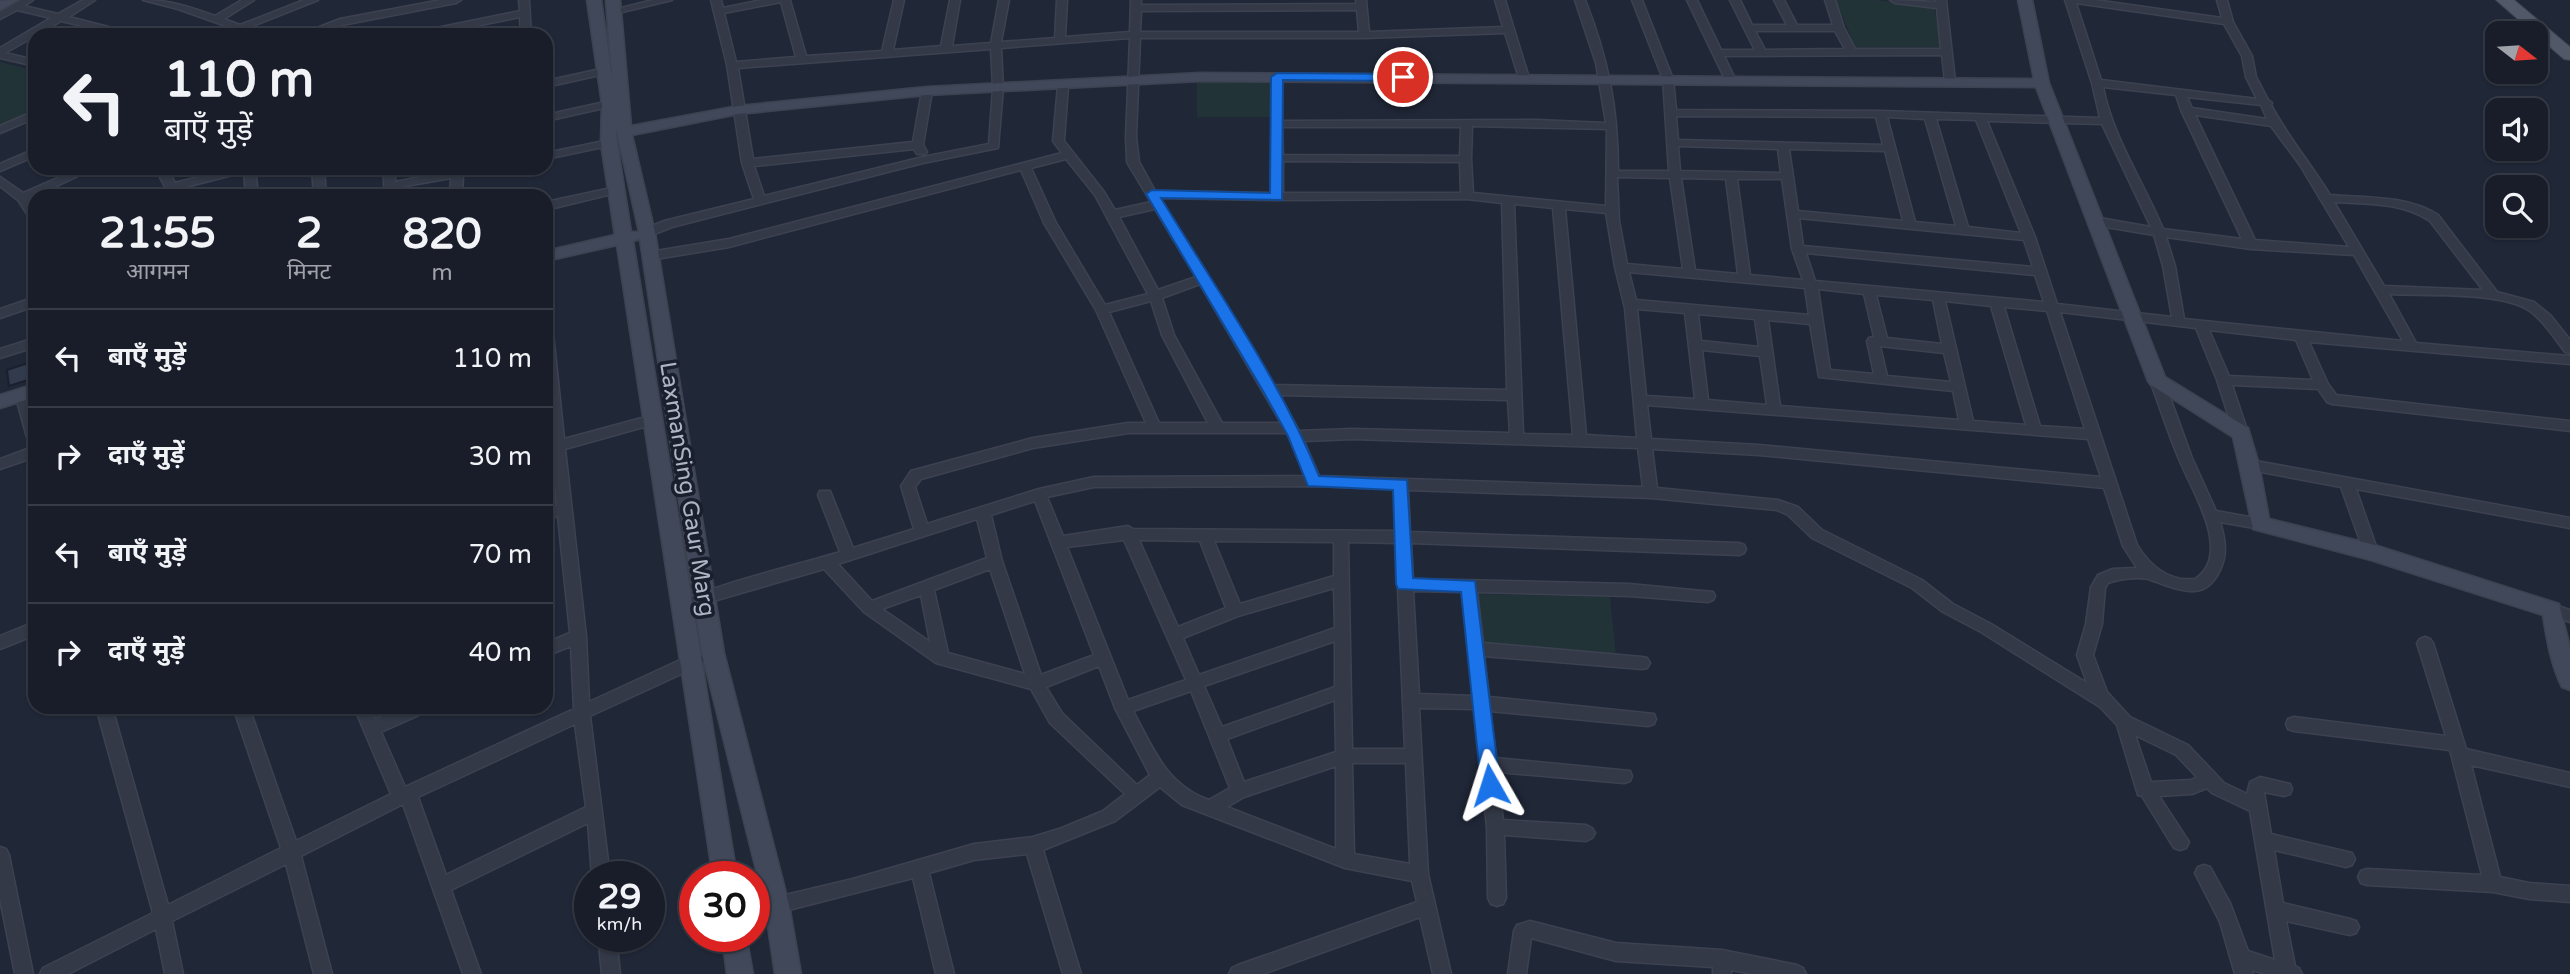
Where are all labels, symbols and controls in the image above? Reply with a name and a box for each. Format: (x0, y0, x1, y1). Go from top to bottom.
north arrow (2485, 21, 2548, 84)
map controls (2485, 21, 2548, 238)
pin (1373, 47, 1433, 107)
text: 110 m (164, 51, 314, 110)
icon: left (49, 56, 140, 147)
icon: arrive (1384, 58, 1422, 96)
button: sound (2485, 98, 2548, 161)
text: बाएँ मुड़ें (164, 111, 253, 149)
button: search (2485, 175, 2548, 238)
text: 21:55 (99, 208, 216, 259)
text: 2 (296, 208, 322, 259)
text: 820 (403, 209, 482, 260)
text: आगमन (126, 258, 189, 286)
text: मिनट (287, 258, 331, 286)
text: m (432, 259, 453, 287)
icon: left (49, 339, 87, 377)
text: बाएँ मुड़ें (108, 341, 186, 372)
text: 110 m (452, 343, 532, 374)
street label: LaxmanSing Gaur Marg (653, 360, 721, 618)
icon: right (49, 437, 87, 475)
text: दाएँ मुड़ें (108, 439, 185, 470)
text: 30 m (469, 441, 532, 472)
icon: left (49, 535, 87, 573)
text: बाएँ मुड़ें (108, 537, 186, 568)
text: 70 m (469, 539, 532, 570)
icon: right (49, 633, 87, 671)
text: दाएँ मुड़ें (108, 635, 185, 666)
text: 40 m (469, 637, 532, 668)
position arrow (1453, 748, 1527, 822)
speed limit sign: 30 (679, 861, 770, 952)
text: 29 (598, 876, 641, 918)
text: km/h (597, 913, 642, 935)

